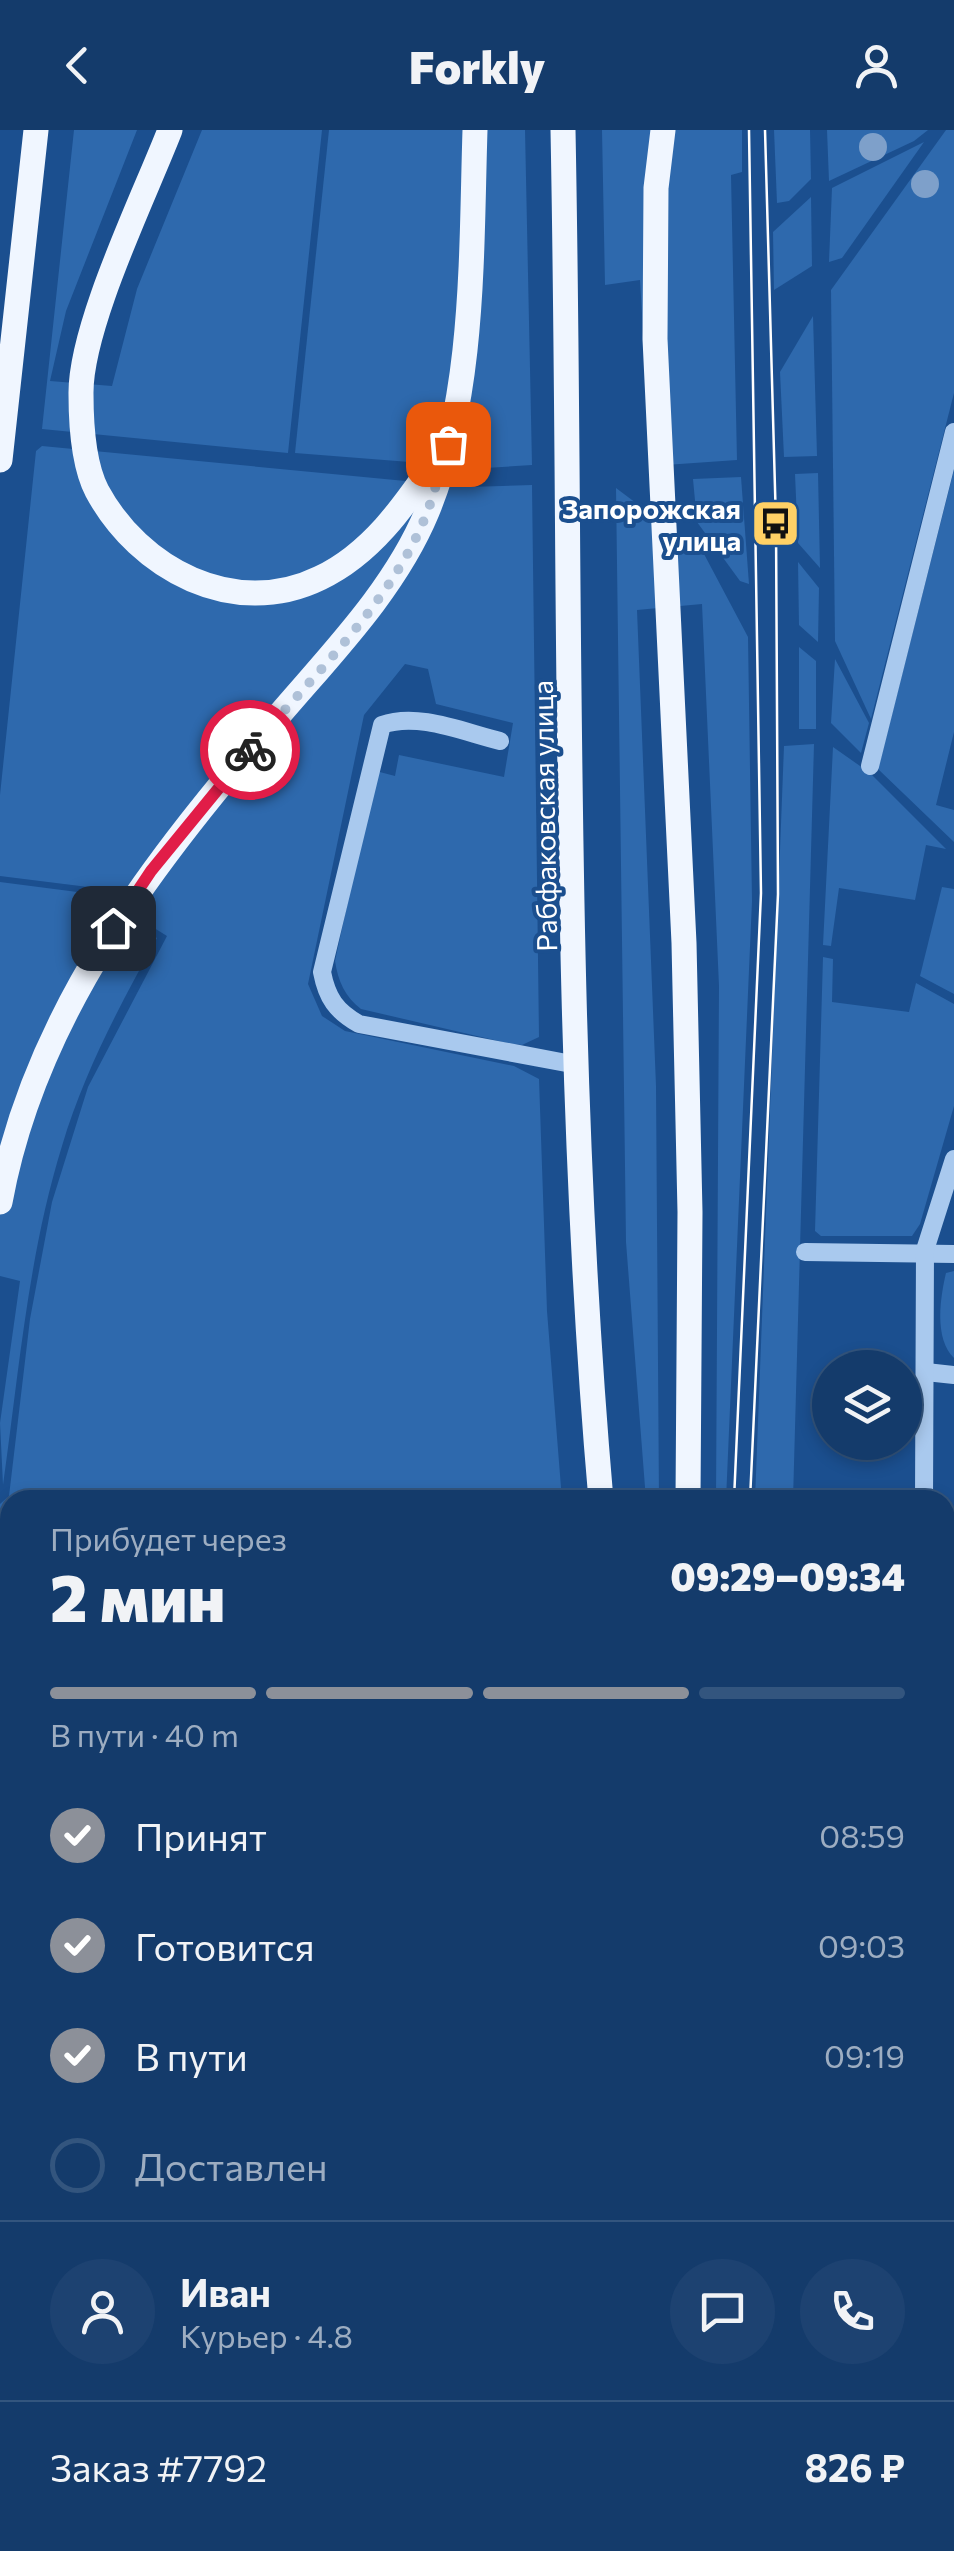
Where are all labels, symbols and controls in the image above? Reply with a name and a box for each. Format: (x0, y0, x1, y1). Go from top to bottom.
icon: back (50, 38, 105, 93)
text: Forkly (409, 38, 545, 93)
icon: person (849, 38, 904, 93)
pin (406, 402, 491, 487)
icon: bag (421, 417, 476, 472)
place label: Запорожская улица (562, 491, 741, 557)
bus stop icon: Запорожская улица (750, 498, 802, 550)
street label: Рабфаковская улица (525, 680, 563, 952)
courier (200, 700, 300, 800)
icon: bike (223, 723, 278, 778)
pin (71, 886, 156, 971)
icon: home (86, 901, 141, 956)
map controls (812, 1350, 922, 1460)
button: layers (812, 1350, 922, 1460)
text: Прибудет через (50, 1518, 287, 1558)
text: 09:29–09:34 (670, 1552, 905, 1599)
text: 2 мин (50, 1556, 225, 1635)
text: В пути · 40 m (50, 1714, 239, 1754)
icon: check (50, 1808, 105, 1863)
text: Принят (135, 1812, 267, 1859)
text: 08:59 (819, 1815, 905, 1855)
icon: check (50, 1918, 105, 1973)
text: Готовится (135, 1922, 315, 1969)
text: 09:03 (818, 1925, 905, 1965)
icon: check (50, 2028, 105, 2083)
text: В пути (135, 2032, 248, 2079)
text: 09:19 (824, 2035, 905, 2075)
text: Доставлен (135, 2142, 328, 2189)
button: person (50, 2259, 155, 2364)
button: chat (670, 2259, 775, 2364)
button: phone (800, 2259, 905, 2364)
text: Иван (180, 2268, 271, 2315)
text: Курьер · 4.8 (180, 2315, 353, 2355)
text: Заказ #7792 (50, 2443, 267, 2490)
text: 826 ₽ (805, 2443, 905, 2490)

